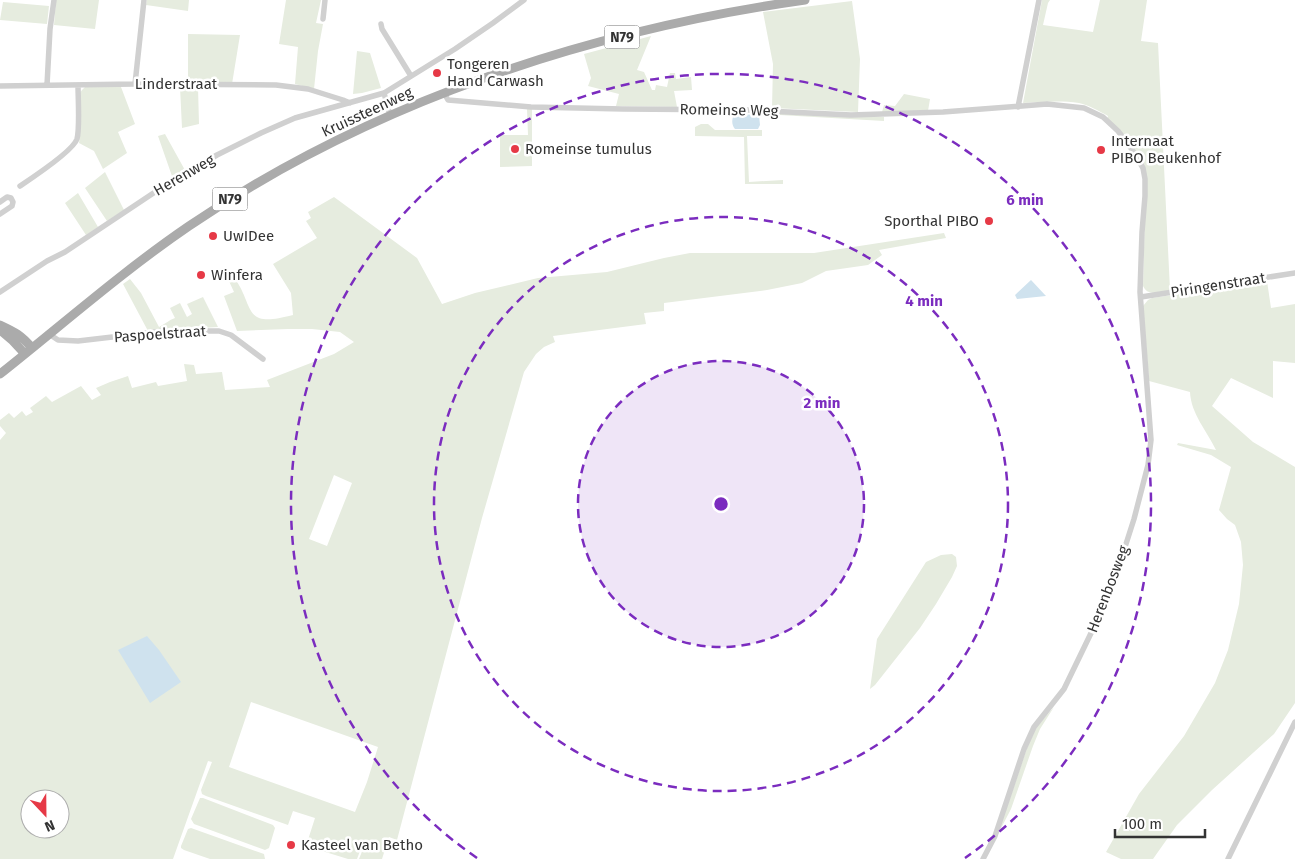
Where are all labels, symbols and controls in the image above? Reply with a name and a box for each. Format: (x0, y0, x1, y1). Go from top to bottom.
road number: N79 (604, 26, 640, 48)
place label: Tongeren Hand Carwash (447, 55, 544, 90)
marker: Tongeren Hand Carwash (431, 67, 443, 79)
street label: Linderstraat (135, 75, 218, 93)
street label: Kruissteenweg (319, 83, 416, 141)
street label: Romeinse Weg (679, 100, 779, 120)
place label: Internaat PIBO Beukenhof (1111, 132, 1222, 167)
place label: Romeinse tumulus (525, 140, 652, 158)
marker: Romeinse tumulus (509, 143, 521, 155)
marker: Internaat PIBO Beukenhof (1095, 144, 1107, 156)
street label: Herenweg (150, 150, 218, 200)
road number: N79 (212, 188, 248, 210)
text: 6 min (1006, 191, 1044, 209)
place label: Sporthal PIBO (884, 212, 979, 230)
marker: Sporthal PIBO (983, 215, 995, 227)
place label: UwIDee (223, 227, 274, 245)
marker: UwIDee (207, 230, 219, 242)
place label: Winfera (211, 266, 263, 284)
marker: Winfera (195, 269, 207, 281)
street label: Piringenstraat (1169, 269, 1267, 301)
text: 4 min (905, 292, 943, 310)
street label: Paspoelstraat (113, 322, 207, 346)
text: 2 min (804, 394, 840, 412)
centre of rings (712, 495, 730, 513)
street label: Herenbosweg (1083, 543, 1133, 635)
north arrow (20, 789, 70, 839)
scale bar (1115, 806, 1205, 838)
text: 100 m (1122, 815, 1162, 833)
text: N (42, 816, 57, 835)
place label: Kasteel van Betho (301, 836, 423, 854)
marker: Kasteel van Betho (285, 839, 297, 851)

